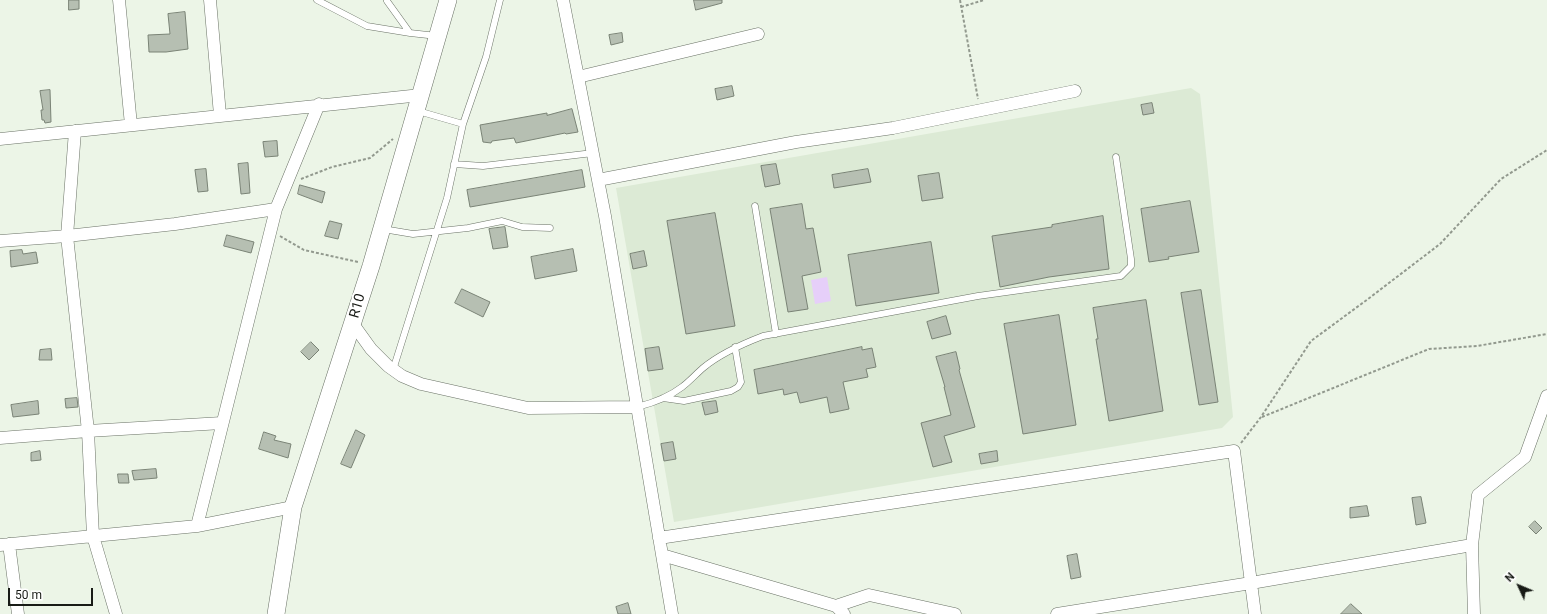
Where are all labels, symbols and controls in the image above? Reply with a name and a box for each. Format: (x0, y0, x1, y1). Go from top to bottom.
street label: R10 (347, 292, 369, 320)
north arrow (1499, 566, 1539, 606)
text: N (1503, 570, 1517, 585)
scale bar (10, 580, 95, 606)
text: 50 m (15, 588, 42, 602)

